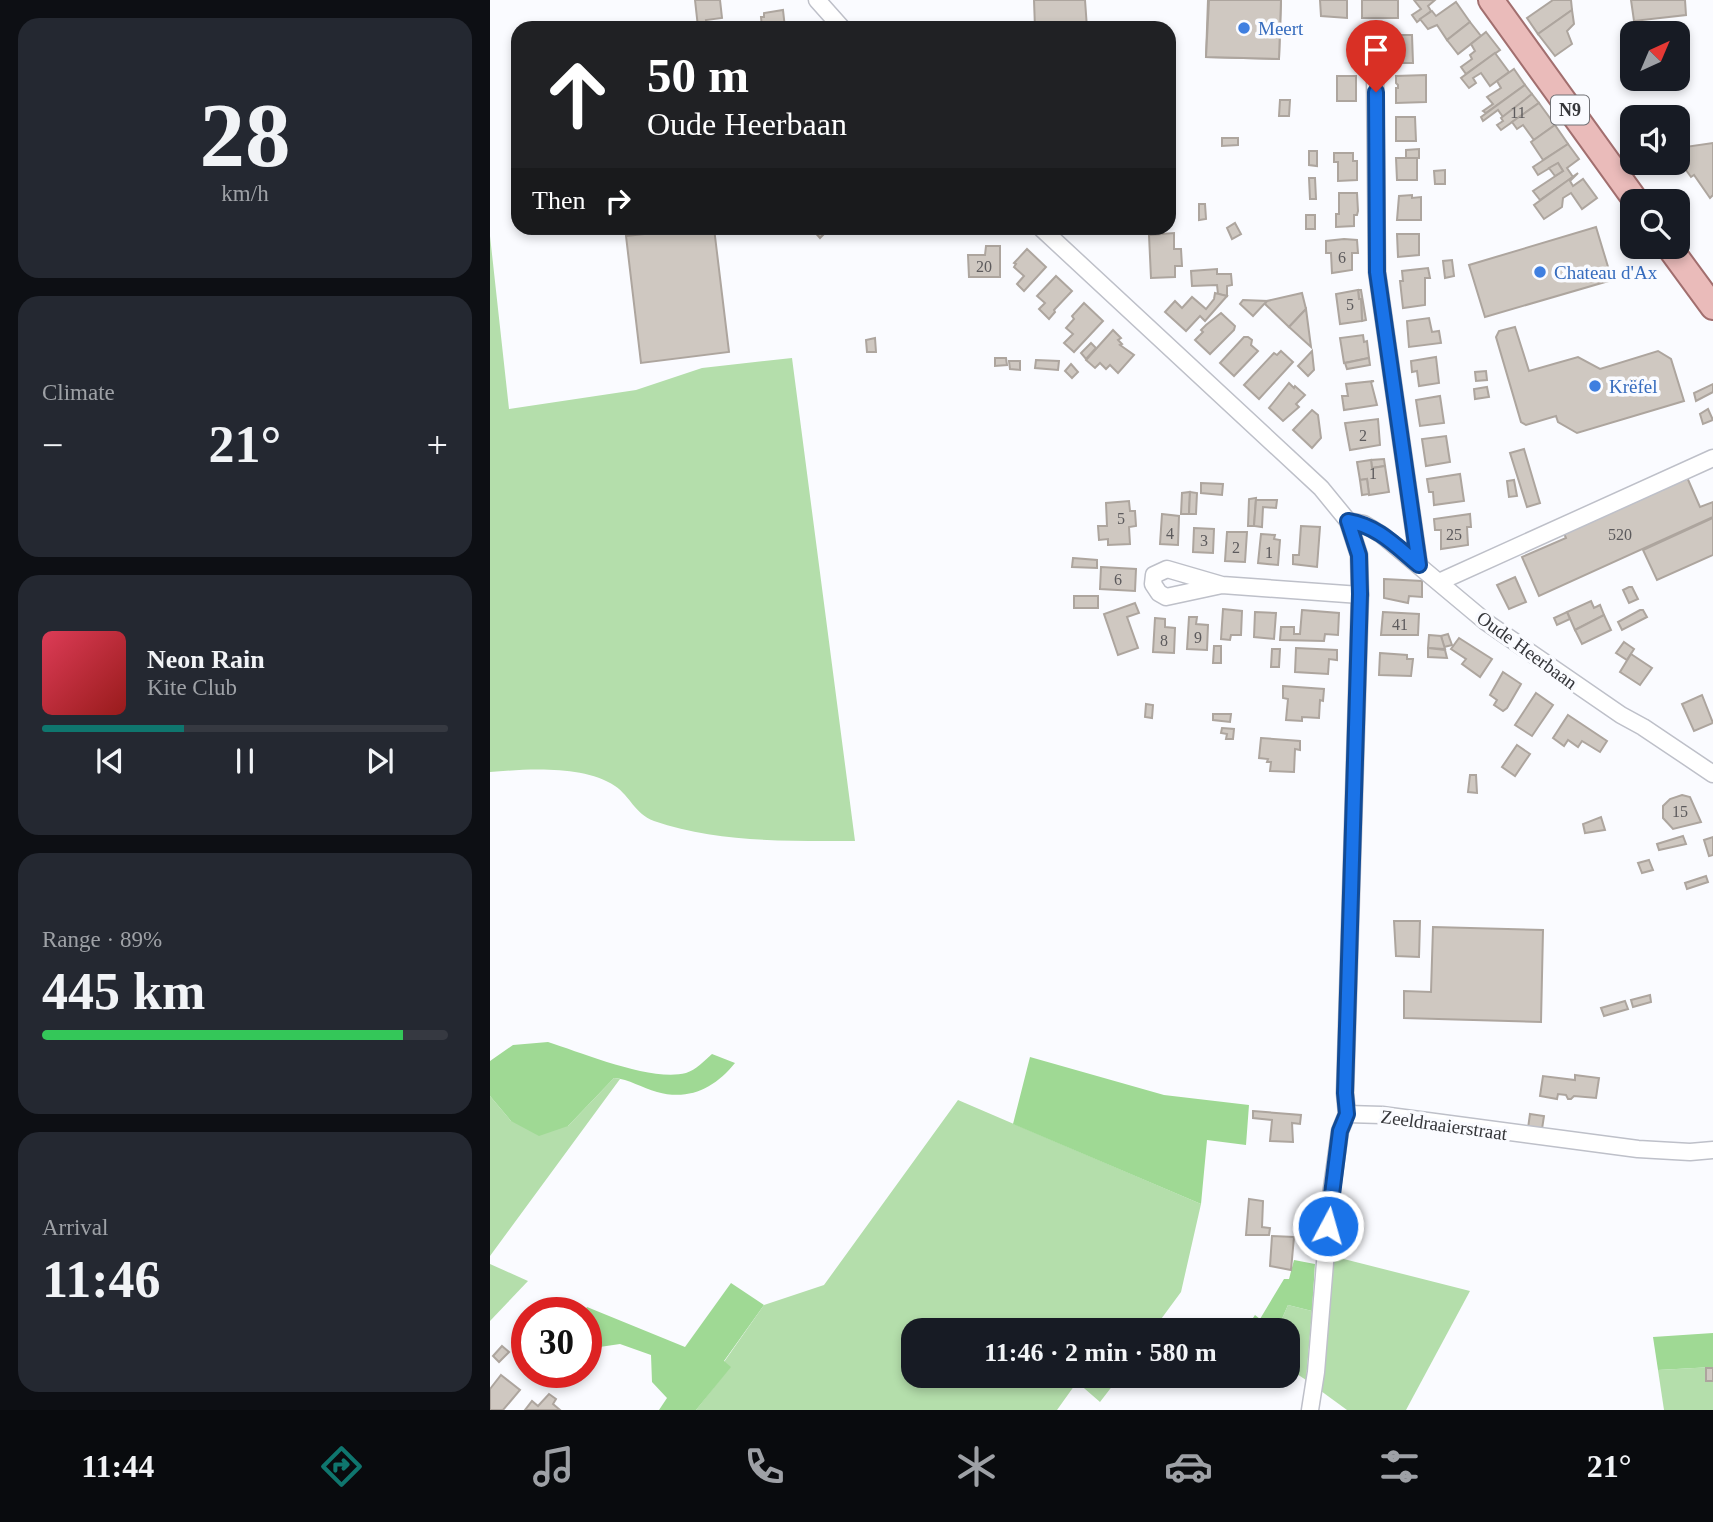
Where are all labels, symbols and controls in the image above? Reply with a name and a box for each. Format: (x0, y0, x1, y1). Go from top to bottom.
place label: Meert (1258, 18, 1304, 39)
marker: Meert (1236, 20, 1252, 36)
pin (1346, 20, 1406, 92)
north arrow (1620, 21, 1690, 91)
map controls (1620, 21, 1690, 259)
icon: arrive (1357, 31, 1395, 69)
text: 50 m (647, 48, 749, 103)
icon: ahead (532, 49, 623, 140)
text: 28 (200, 85, 291, 186)
road number: N9 (1551, 96, 1589, 124)
house number: 11 (1510, 104, 1526, 121)
button: sound (1620, 105, 1690, 175)
text: Oude Heerbaan (647, 106, 847, 142)
text: km/h (221, 181, 269, 206)
icon: right (599, 182, 637, 220)
text: Then (532, 186, 585, 215)
button: search (1620, 189, 1690, 259)
house number: 6 (1338, 249, 1346, 266)
house number: 20 (976, 258, 992, 275)
place label: Chateau d'Ax (1554, 262, 1658, 283)
marker: Chateau d'Ax (1532, 264, 1548, 280)
house number: 5 (1346, 296, 1354, 313)
place label: Krëfel (1609, 376, 1658, 397)
marker: Krëfel (1587, 378, 1603, 394)
text: Climate (42, 380, 115, 405)
text: 21° (209, 416, 281, 473)
text: − (42, 424, 63, 466)
text: + (427, 424, 448, 466)
house number: 2 (1359, 427, 1367, 444)
house number: 1 (1369, 465, 1377, 482)
house number: 5 (1117, 510, 1125, 527)
house number: 4 (1166, 525, 1174, 542)
house number: 25 (1446, 526, 1462, 543)
house number: 520 (1608, 526, 1632, 543)
house number: 3 (1200, 532, 1208, 549)
house number: 2 (1232, 539, 1240, 556)
house number: 1 (1265, 544, 1273, 561)
house number: 6 (1114, 571, 1122, 588)
street label: Oude Heerbaan (1473, 607, 1582, 694)
house number: 41 (1392, 616, 1408, 633)
house number: 9 (1194, 629, 1202, 646)
house number: 8 (1160, 632, 1168, 649)
text: Neon Rain (147, 645, 265, 674)
text: Kite Club (147, 675, 237, 700)
icon: previous (91, 742, 129, 780)
icon: pause (226, 742, 264, 780)
icon: next (361, 742, 399, 780)
house number: 15 (1672, 803, 1688, 820)
text: Range · 89% (42, 927, 162, 952)
text: 445 km (42, 963, 205, 1020)
street label: Zeeldraaierstraat (1379, 1106, 1509, 1144)
position arrow (1291, 1189, 1365, 1263)
text: Arrival (42, 1215, 108, 1240)
text: 11:46 (42, 1251, 160, 1308)
speed limit sign: 30 (511, 1297, 602, 1388)
text: 11:46 · 2 min · 580 m (984, 1338, 1217, 1367)
icon: directions (317, 1442, 366, 1491)
icon: music (529, 1442, 578, 1491)
icon: phone (740, 1442, 789, 1491)
icon: climate (952, 1442, 1001, 1491)
icon: car (1164, 1442, 1213, 1491)
icon: filters (1375, 1442, 1424, 1491)
text: 11:44 (81, 1448, 154, 1484)
text: 21° (1587, 1448, 1632, 1484)

